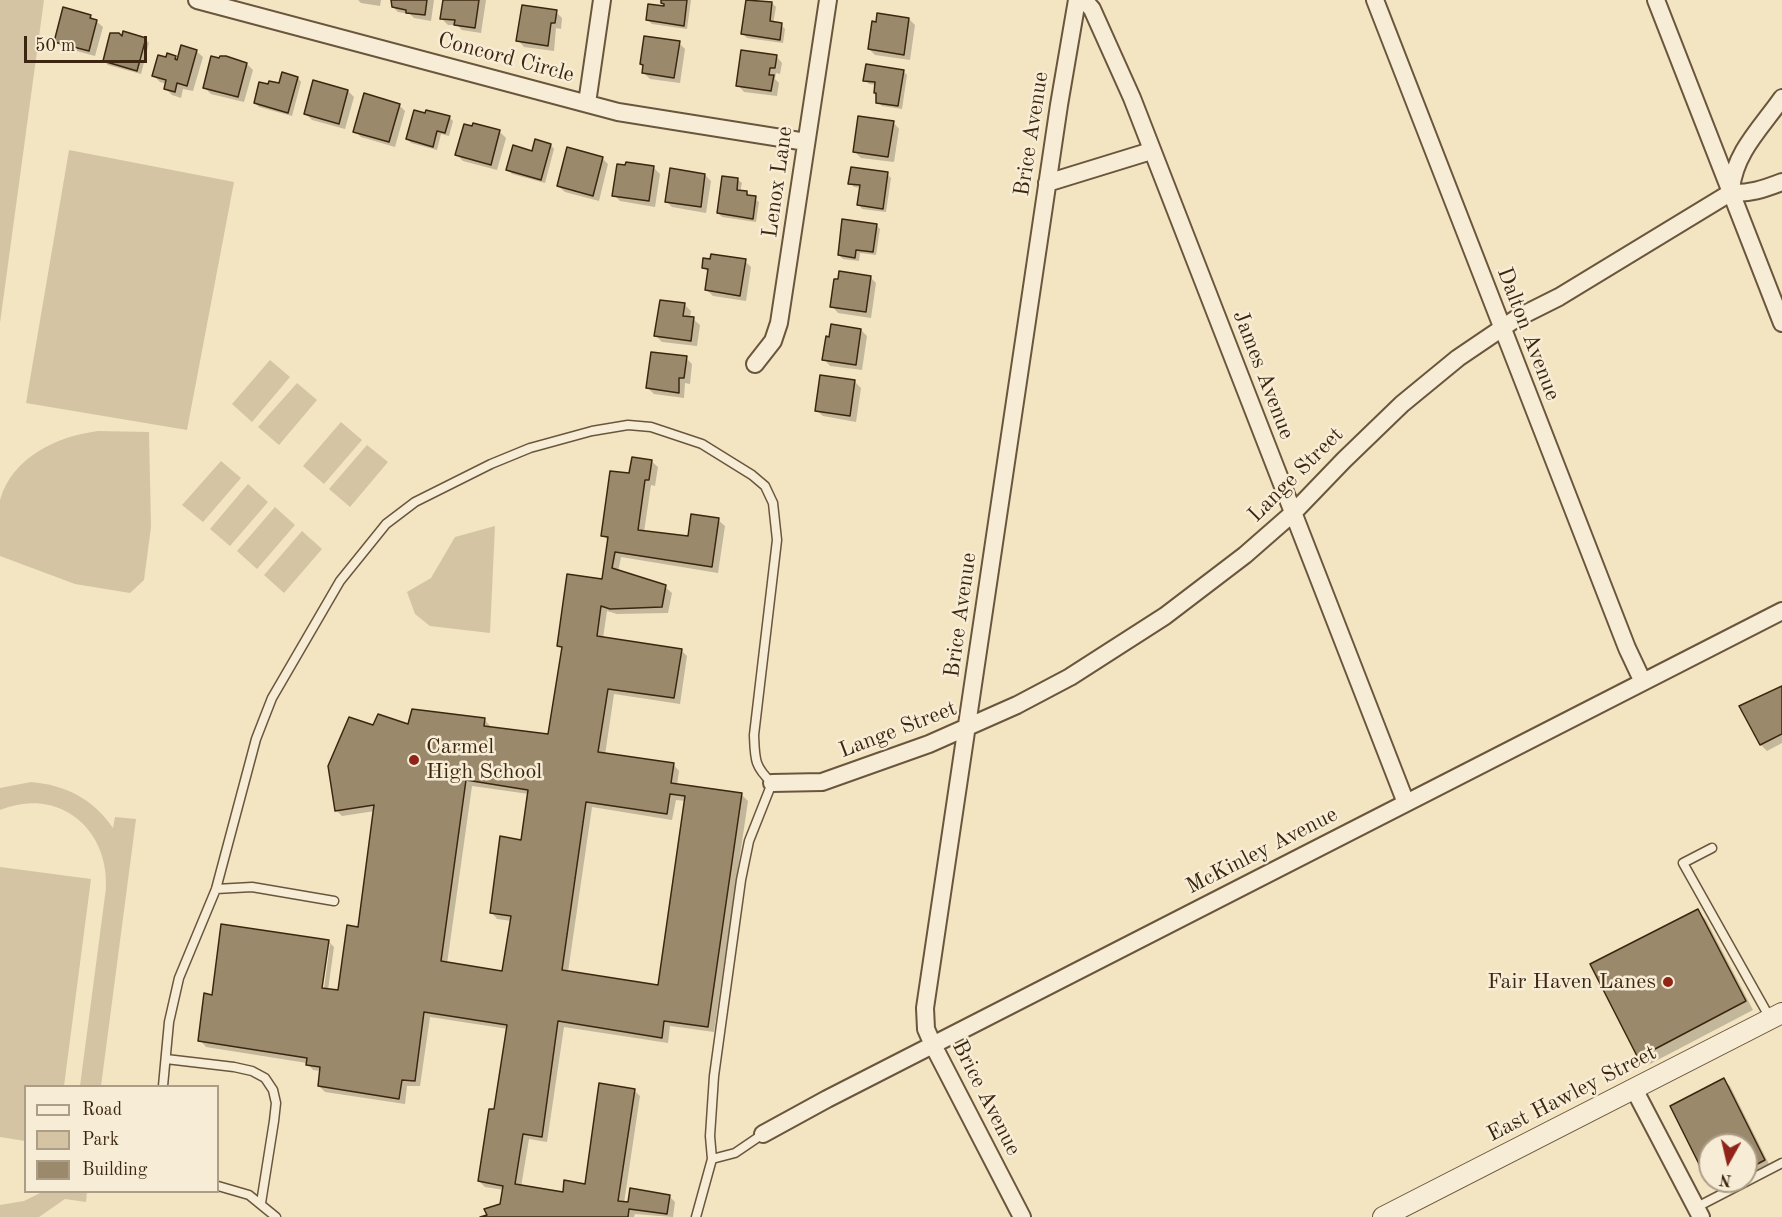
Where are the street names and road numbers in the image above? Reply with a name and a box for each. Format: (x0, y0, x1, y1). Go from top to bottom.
street label: Concord Circle (435, 27, 577, 89)
street label: Brice Avenue (1009, 70, 1055, 198)
street label: Lenox Lane (757, 125, 799, 239)
street label: Dalton Avenue (1491, 264, 1565, 404)
street label: James Avenue (1226, 307, 1300, 443)
street label: Lange Street (1243, 422, 1349, 528)
street label: Brice Avenue (939, 551, 983, 679)
street label: Lange Street (835, 695, 961, 765)
street label: McKinley Avenue (1182, 802, 1342, 900)
street label: Brice Avenue (946, 1036, 1026, 1160)
street label: East Hawley Street (1483, 1040, 1661, 1148)

